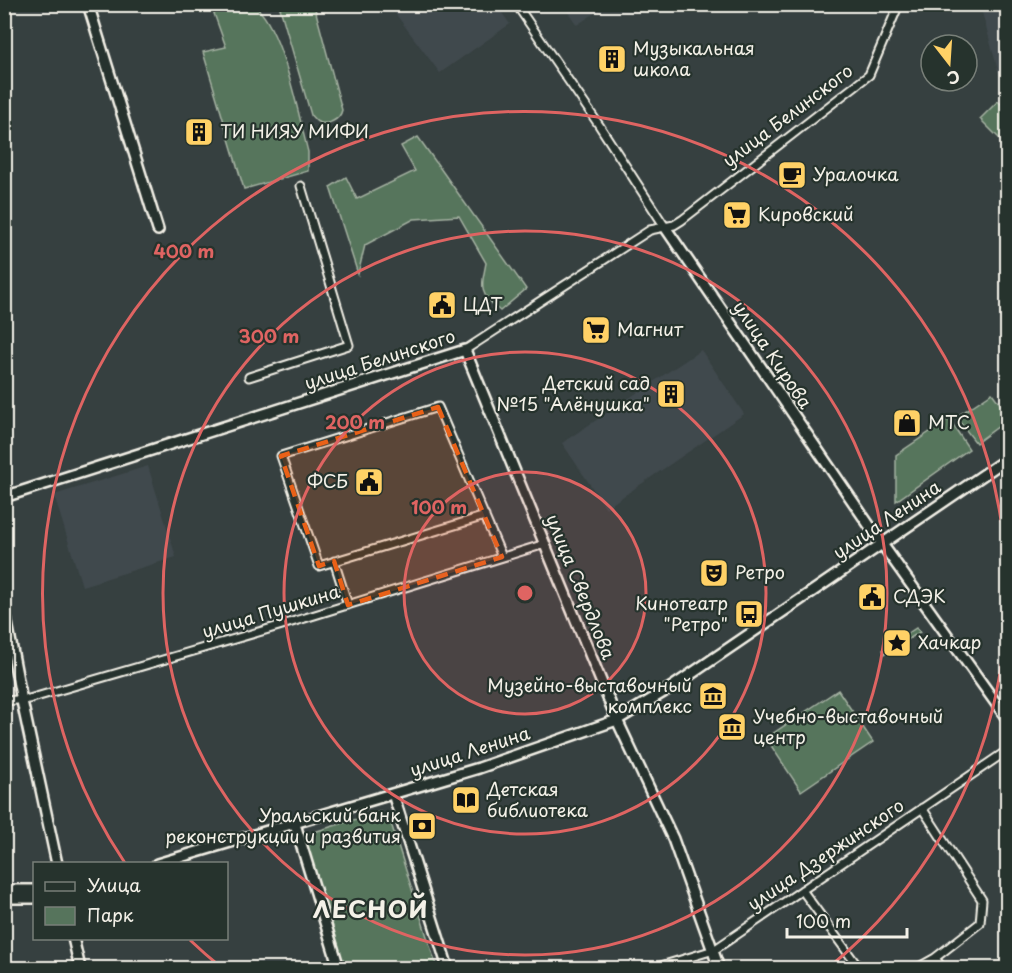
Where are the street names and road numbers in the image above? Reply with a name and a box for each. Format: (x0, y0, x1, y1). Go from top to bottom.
street label: улица Белинского (716, 57, 858, 173)
street label: улица Кирова (727, 295, 820, 414)
street label: улица Белинского (300, 321, 459, 396)
street label: улица Ленина (827, 472, 946, 565)
street label: улица Свердлова (540, 510, 623, 664)
street label: улица Пушкина (198, 577, 343, 644)
street label: улица Ленина (406, 718, 534, 783)
street label: улица Дзержинского (741, 791, 909, 916)

